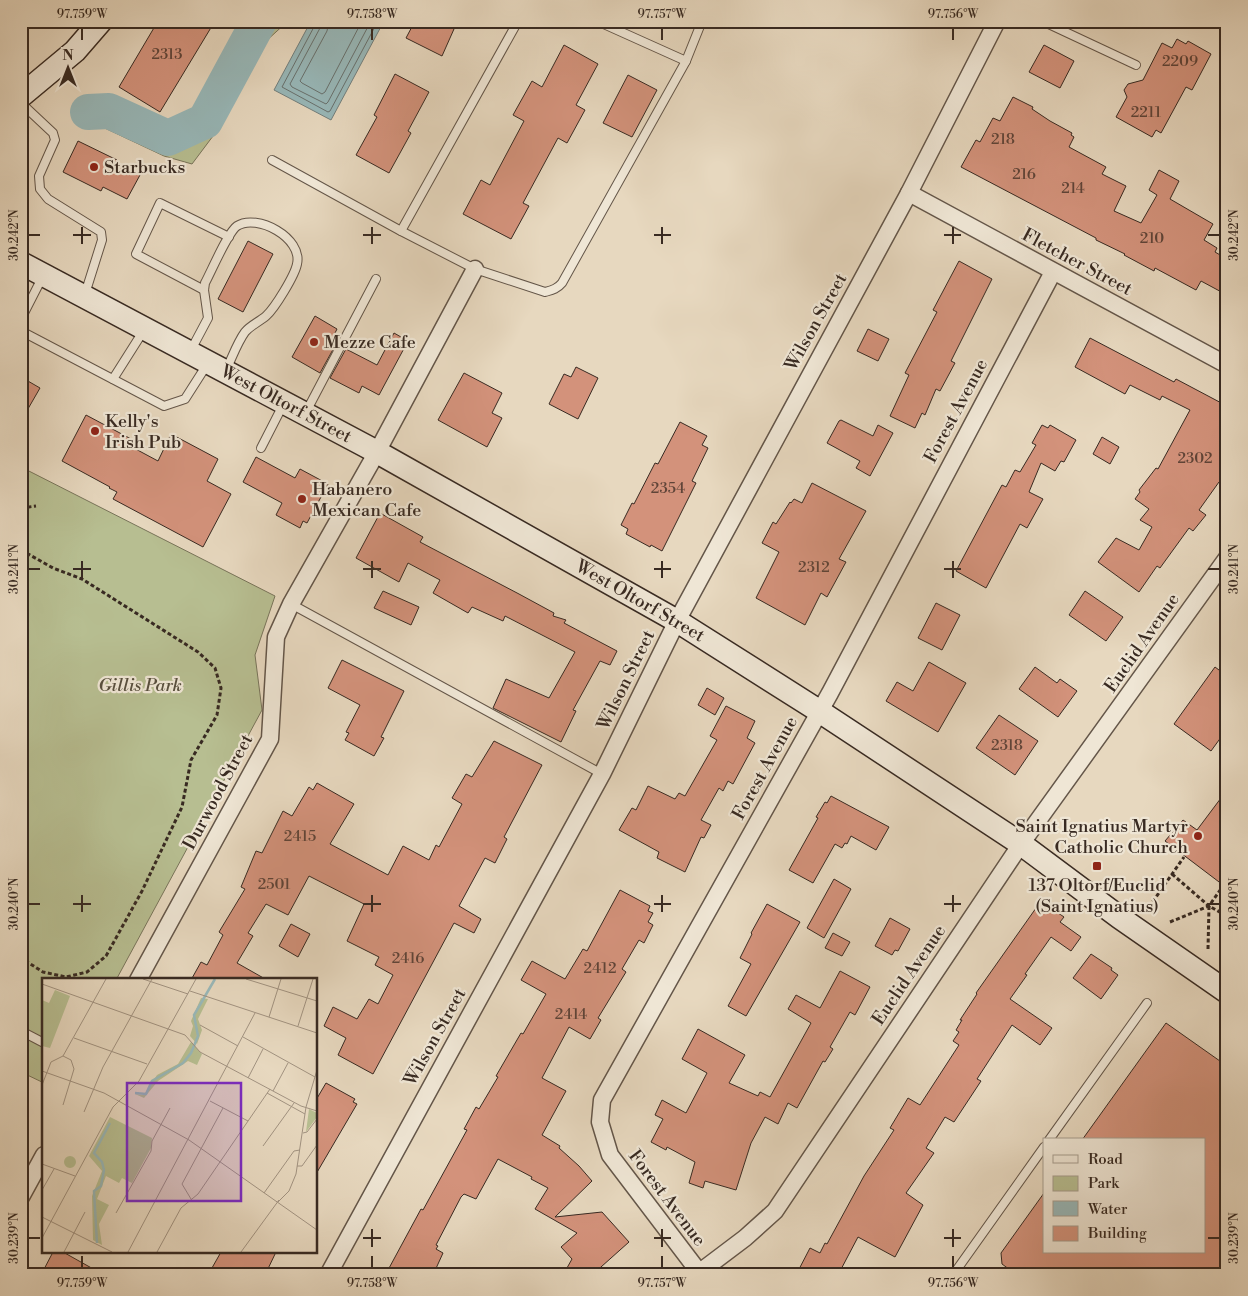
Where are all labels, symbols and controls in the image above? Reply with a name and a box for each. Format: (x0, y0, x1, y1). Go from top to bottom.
text: 97.759°W (57, 7, 108, 22)
text: 97.758°W (347, 7, 398, 22)
text: 97.757°W (638, 7, 688, 22)
text: 97.756°W (928, 7, 979, 22)
north arrow (42, 42, 92, 92)
house number: 2313 (151, 45, 183, 64)
text: N (62, 47, 74, 65)
house number: 2209 (1162, 52, 1198, 71)
house number: 2211 (1131, 103, 1162, 122)
house number: 218 (991, 130, 1015, 149)
place label: Starbucks (104, 156, 185, 179)
marker: Starbucks (88, 161, 100, 173)
house number: 216 (1012, 165, 1036, 184)
house number: 214 (1061, 179, 1085, 198)
text: 30.242°N (7, 209, 22, 261)
text: 30.242°N (1227, 209, 1242, 261)
street label: Fletcher Street (1018, 223, 1137, 301)
house number: 210 (1140, 229, 1164, 248)
street label: Wilson Street (779, 269, 853, 376)
place label: Mezze Cafe (324, 331, 416, 354)
marker: Mezze Cafe (308, 336, 320, 348)
street label: Forest Avenue (919, 355, 993, 467)
street label: West Oltorf Street (216, 359, 356, 449)
place label: Kelly's Irish Pub (105, 410, 181, 454)
marker: Kelly's Irish Pub (89, 425, 101, 437)
house number: 2302 (1177, 449, 1213, 468)
place label: Habanero Mexican Cafe (312, 478, 421, 522)
house number: 2354 (651, 479, 685, 498)
marker: Habanero Mexican Cafe (296, 493, 308, 505)
text: 30.241°N (7, 544, 22, 594)
text: 30.241°N (1227, 544, 1242, 594)
street label: West Oltorf Street (570, 554, 709, 648)
house number: 2312 (798, 558, 830, 577)
street label: Euclid Avenue (1099, 589, 1185, 697)
street label: Wilson Street (591, 626, 660, 735)
park label: Gillis Park (98, 674, 182, 697)
street label: Forest Avenue (727, 712, 803, 824)
street label: Durwood Street (178, 730, 258, 854)
house number: 2318 (991, 736, 1023, 755)
place label: Saint Ignatius Martyr Catholic Church (1015, 815, 1188, 859)
house number: 2415 (284, 827, 316, 846)
marker: Saint Ignatius Martyr Catholic Church (1192, 830, 1204, 842)
marker: 137 Oltorf/Euclid (Saint Ignatius) (1091, 860, 1103, 872)
place label: 137 Oltorf/Euclid (Saint Ignatius) (1028, 874, 1166, 918)
house number: 2501 (258, 875, 291, 894)
text: 30.240°N (7, 878, 22, 930)
text: 30.240°N (1227, 878, 1242, 930)
street label: Euclid Avenue (867, 920, 951, 1030)
house number: 2416 (392, 949, 424, 968)
house number: 2412 (584, 959, 616, 978)
inset map (42, 978, 318, 1254)
street label: Wilson Street (398, 984, 472, 1091)
house number: 2414 (555, 1005, 587, 1024)
legend (1043, 1138, 1206, 1254)
street label: Forest Avenue (623, 1145, 711, 1251)
text: Road (1088, 1150, 1123, 1169)
text: Park (1088, 1174, 1120, 1193)
text: Water (1087, 1200, 1128, 1219)
text: 30.239°N (7, 1212, 22, 1264)
text: 30.239°N (1227, 1212, 1242, 1264)
text: Building (1087, 1224, 1147, 1243)
text: 97.759°W (57, 1276, 108, 1291)
text: 97.758°W (347, 1276, 398, 1291)
text: 97.757°W (638, 1276, 688, 1291)
text: 97.756°W (928, 1276, 979, 1291)

